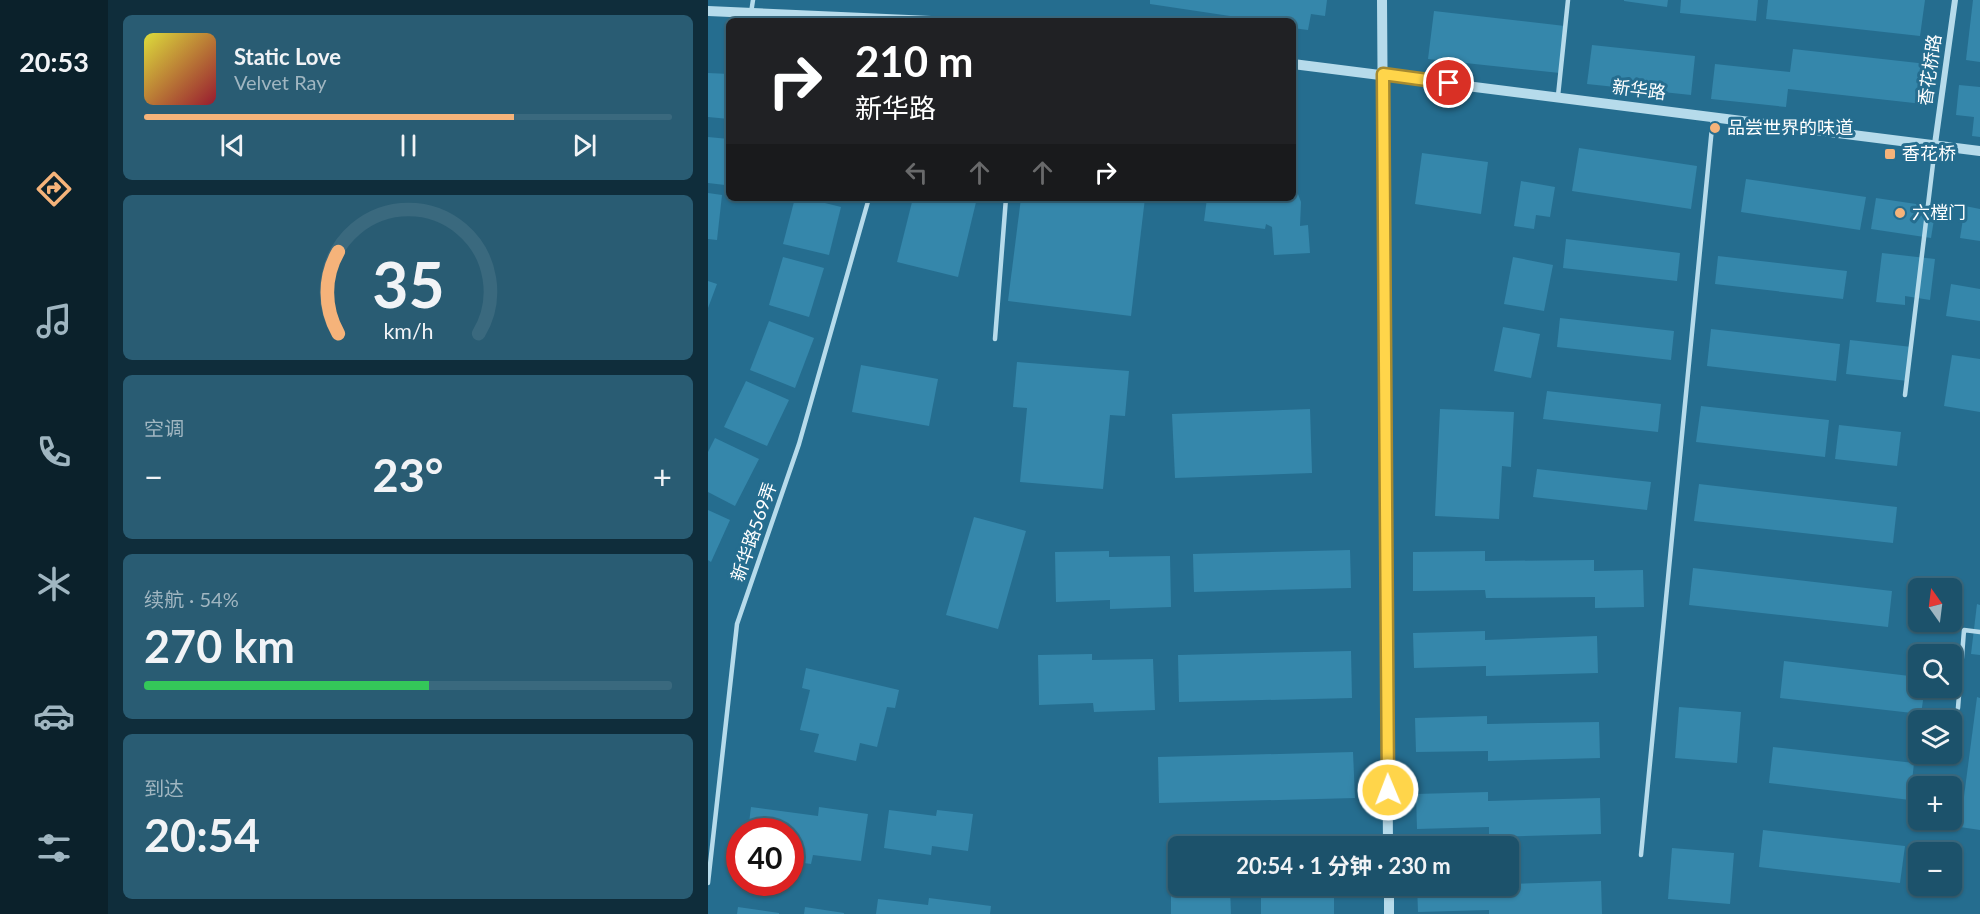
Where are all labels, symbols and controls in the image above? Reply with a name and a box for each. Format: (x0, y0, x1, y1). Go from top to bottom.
street label: 香花桥路 (1913, 33, 1945, 107)
text: 210 m (855, 36, 973, 86)
icon: right (756, 42, 834, 120)
text: Static Love (234, 43, 341, 70)
text: 20:53 (19, 45, 89, 78)
pin (1423, 57, 1474, 108)
icon: arrive (1432, 66, 1465, 99)
text: Velvet Ray (234, 70, 327, 94)
street label: 新华路 (1611, 75, 1667, 103)
text: 新华路 (855, 91, 936, 124)
place label: 品尝世界的味道 (1727, 116, 1853, 138)
marker: 品尝世界的味道 (1708, 121, 1722, 135)
icon: previous (216, 129, 249, 162)
icon: pause (392, 129, 425, 162)
icon: next (568, 129, 601, 162)
place label: 香花桥 (1902, 142, 1956, 164)
marker: 香花桥 (1883, 147, 1897, 161)
icon: left (900, 156, 933, 189)
icon: ahead (963, 156, 996, 189)
icon: ahead (1026, 156, 1059, 189)
icon: right (1089, 156, 1122, 189)
icon: directions (33, 168, 75, 210)
place label: 六樘门 (1912, 201, 1966, 223)
marker: 六樘门 (1893, 206, 1907, 220)
text: 35 (372, 246, 444, 321)
icon: music (33, 300, 75, 342)
text: km/h (383, 319, 433, 345)
text: 空调 (144, 416, 184, 440)
icon: phone (33, 431, 75, 473)
text: 23° (373, 448, 443, 502)
text: − (144, 456, 163, 496)
text: + (653, 456, 672, 496)
street label: 新华路569弄 (726, 479, 780, 584)
icon: climate (33, 563, 75, 605)
north arrow (1908, 578, 1962, 632)
map controls (1908, 578, 1962, 896)
text: 续航 · 54% (144, 587, 239, 611)
text: 270 km (144, 619, 295, 673)
button: search (1908, 644, 1962, 698)
icon: car (33, 695, 75, 737)
button: layers (1908, 710, 1962, 764)
position arrow (1356, 758, 1420, 822)
text: 到达 (144, 776, 184, 800)
button: + (1908, 776, 1962, 830)
text: 20:54 (144, 808, 260, 862)
speed limit sign: 40 (726, 818, 804, 896)
icon: filters (33, 827, 75, 869)
button: − (1908, 842, 1962, 896)
text: 20:54 · 1 分钟 · 230 m (1236, 852, 1451, 879)

